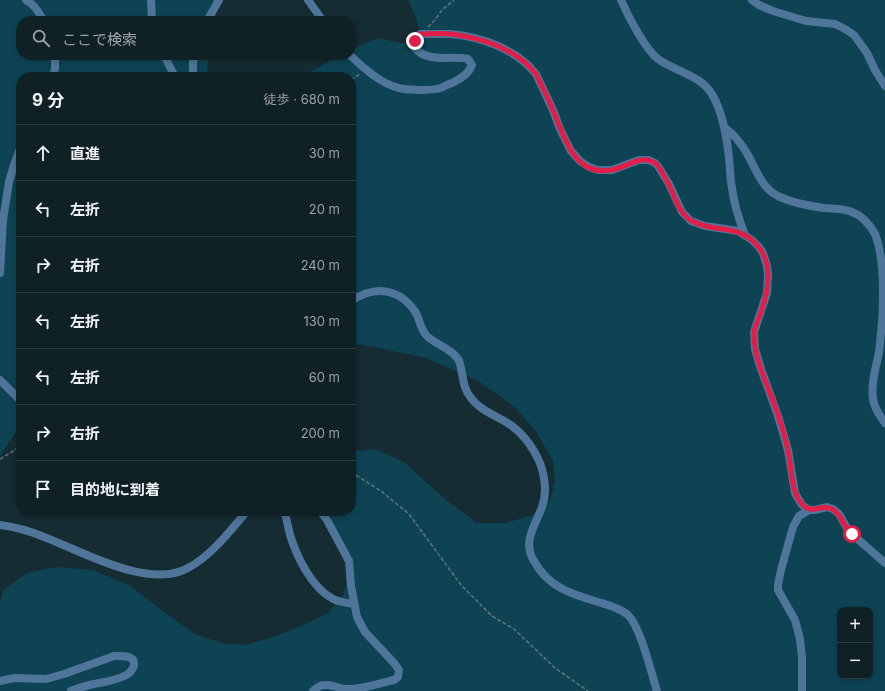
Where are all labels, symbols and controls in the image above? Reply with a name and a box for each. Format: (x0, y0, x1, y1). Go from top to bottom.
search box (16, 16, 356, 60)
icon: search (30, 27, 52, 49)
text: ここで検索 (62, 30, 137, 49)
route end (406, 32, 424, 50)
text: 9 分 (32, 90, 64, 110)
text: 徒歩 · 680 m (264, 91, 340, 107)
icon: ahead (32, 142, 54, 164)
text: 直進 (70, 144, 100, 163)
text: 30 m (309, 145, 340, 161)
icon: left (32, 198, 54, 220)
text: 左折 (70, 200, 100, 219)
text: 20 m (309, 201, 340, 217)
icon: right (32, 254, 54, 276)
text: 右折 (70, 256, 100, 275)
text: 240 m (301, 257, 340, 273)
icon: left (32, 310, 54, 332)
text: 左折 (70, 312, 100, 331)
text: 130 m (303, 313, 340, 329)
icon: left (32, 366, 54, 388)
text: 左折 (70, 368, 100, 387)
text: 60 m (309, 369, 340, 385)
icon: right (32, 422, 54, 444)
text: 右折 (70, 424, 100, 443)
text: 200 m (301, 425, 340, 441)
icon: arrive (32, 478, 54, 500)
text: 目的地に到着 (70, 480, 160, 499)
route start (843, 525, 861, 543)
map controls (837, 607, 873, 679)
button: + (837, 607, 873, 643)
button: − (837, 643, 873, 679)

